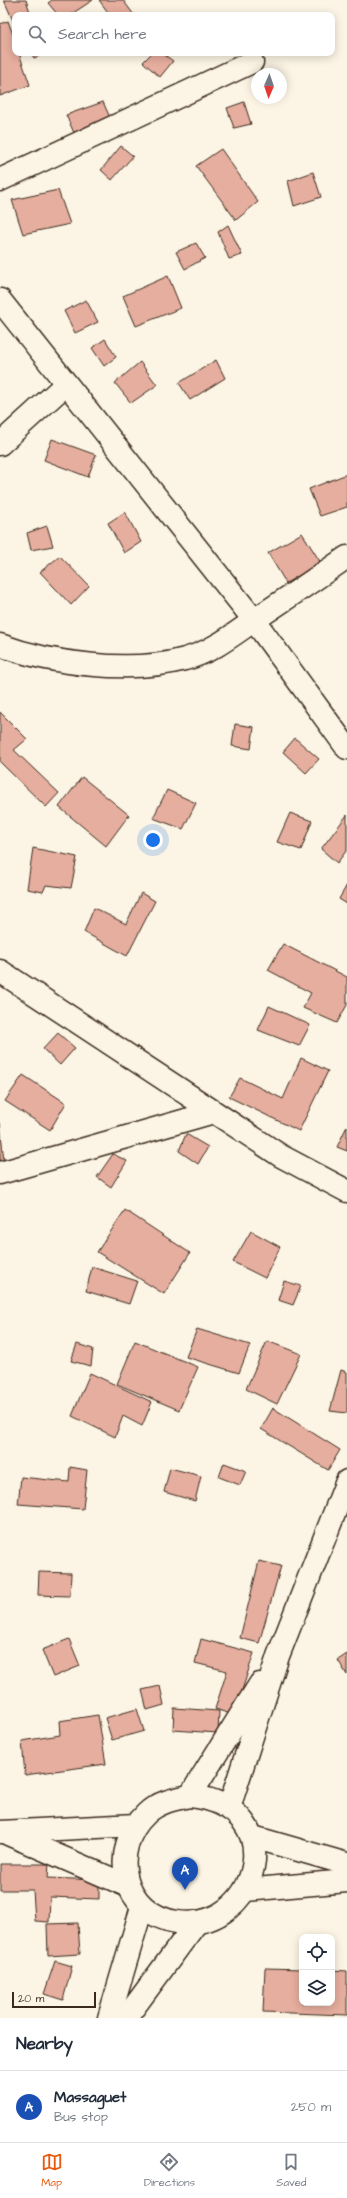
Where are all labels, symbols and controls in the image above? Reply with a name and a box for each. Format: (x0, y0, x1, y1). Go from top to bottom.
search box (12, 12, 335, 56)
icon: search (26, 23, 48, 45)
text: Search here (58, 24, 147, 45)
north arrow (251, 68, 287, 104)
your location (143, 830, 163, 850)
pin: A (172, 1857, 198, 1890)
map controls (299, 1934, 335, 2006)
button: locate (299, 1934, 335, 1970)
button: layers (299, 1970, 335, 2006)
scale bar (12, 1990, 96, 2009)
text: 20 m (18, 1991, 44, 2006)
text: Nearby (16, 2032, 73, 2056)
text: Massaguet (54, 2087, 126, 2108)
text: A (25, 2098, 33, 2116)
text: 250 m (291, 2098, 331, 2116)
text: Bus stop (54, 2108, 108, 2126)
tab: Map (41, 2151, 63, 2190)
tab: Directions (144, 2151, 195, 2190)
tab: Saved (276, 2151, 306, 2190)

